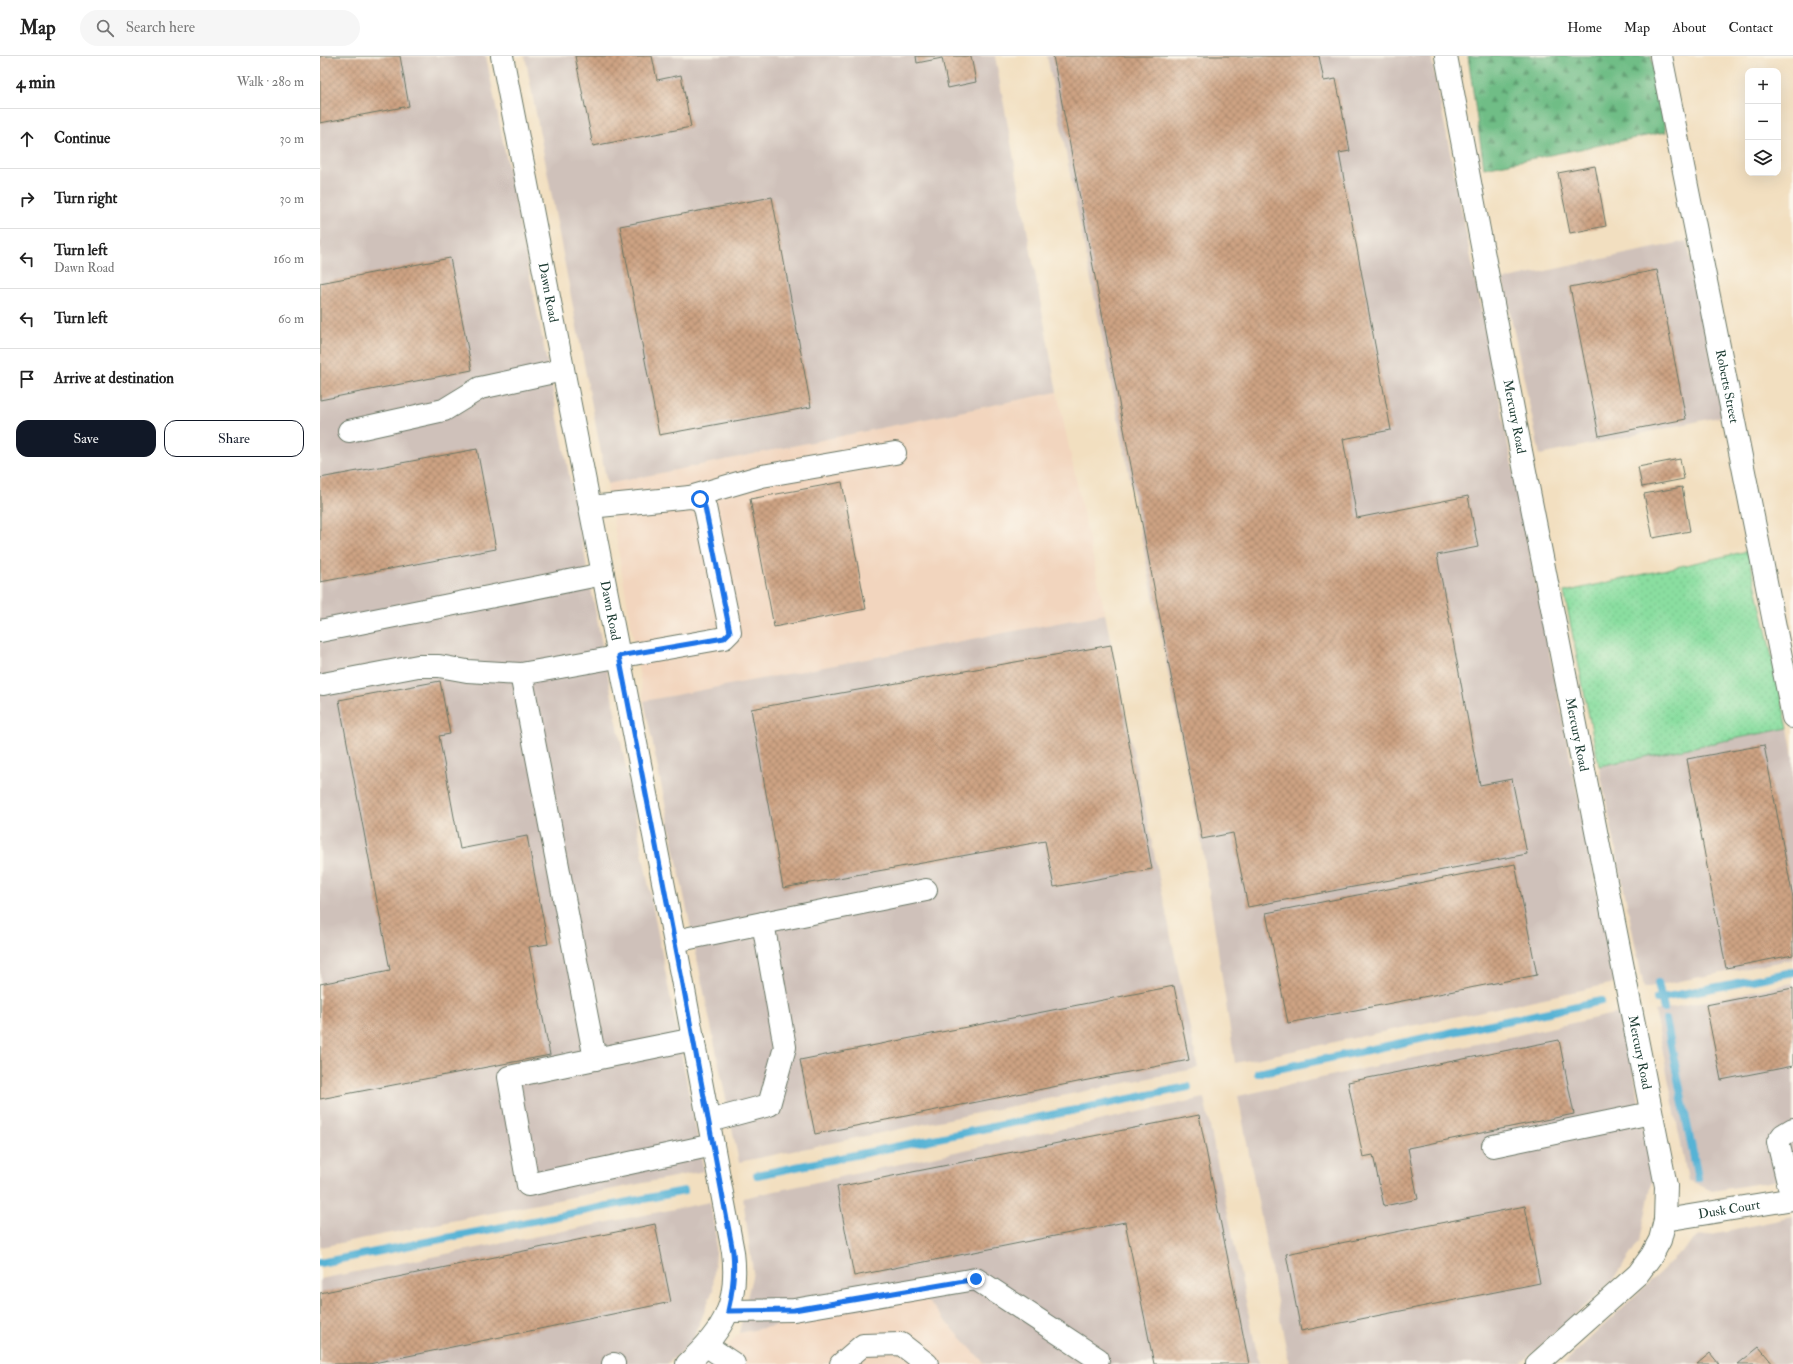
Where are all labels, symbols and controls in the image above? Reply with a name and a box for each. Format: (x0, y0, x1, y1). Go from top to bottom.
search box (80, 10, 360, 46)
text: Map (20, 16, 56, 40)
icon: search (94, 17, 116, 39)
text: Search here (126, 18, 195, 37)
text: Home (1567, 19, 1602, 36)
text: Map (1624, 19, 1650, 36)
text: About (1672, 19, 1706, 36)
text: Contact (1728, 19, 1773, 36)
map controls (1745, 68, 1781, 176)
button: + (1745, 68, 1781, 104)
text: 4 min (16, 72, 55, 93)
text: Walk · 280 m (237, 74, 304, 90)
button: − (1745, 104, 1781, 140)
icon: ahead (16, 128, 38, 150)
text: Continue (54, 129, 110, 148)
text: 30 m (280, 131, 304, 147)
button: layers (1745, 140, 1781, 176)
icon: right (16, 188, 38, 210)
text: Turn right (54, 189, 117, 208)
text: 30 m (280, 191, 304, 207)
text: Turn left (54, 241, 108, 260)
icon: left (16, 248, 38, 270)
text: 160 m (273, 251, 304, 267)
text: Dawn Road (54, 260, 114, 276)
street label: Dawn Road (534, 261, 562, 324)
icon: left (16, 308, 38, 330)
text: Turn left (54, 309, 108, 328)
text: 60 m (278, 311, 304, 327)
street label: Roberts Street (1712, 348, 1742, 425)
icon: arrive (16, 368, 38, 390)
text: Arrive at destination (54, 369, 174, 388)
street label: Mercury Road (1500, 378, 1529, 456)
button: Save (16, 420, 156, 457)
button: Share (164, 420, 304, 457)
route start (691, 490, 709, 508)
street label: Dawn Road (596, 579, 624, 642)
street label: Mercury Road (1562, 696, 1592, 773)
street label: Mercury Road (1625, 1014, 1655, 1091)
street label: Dusk Court (1697, 1197, 1761, 1222)
route end (967, 1270, 985, 1288)

